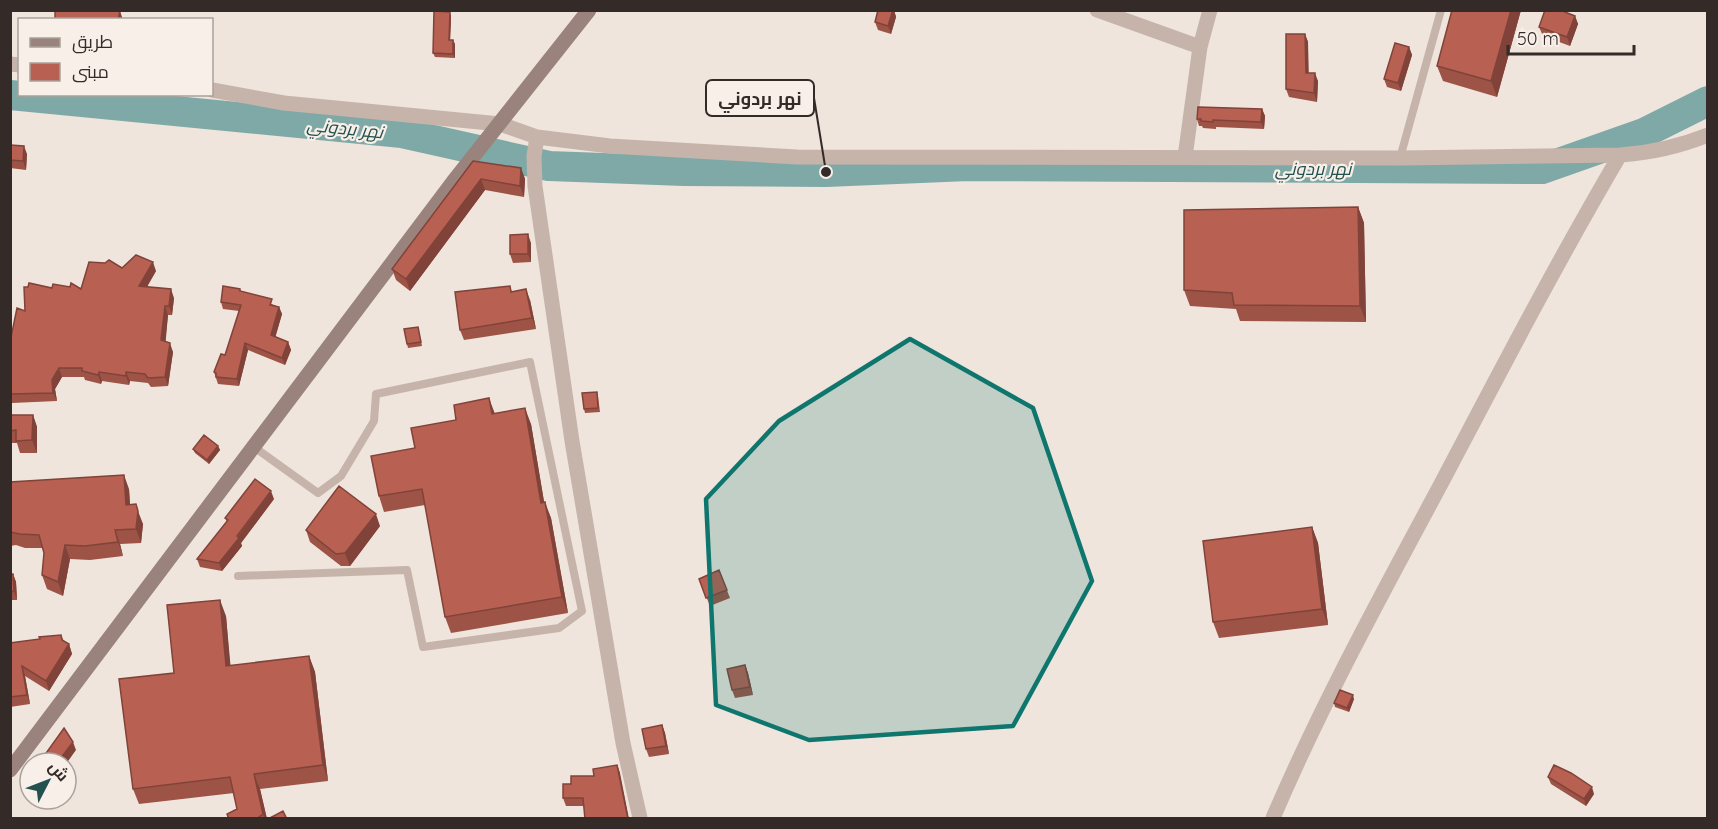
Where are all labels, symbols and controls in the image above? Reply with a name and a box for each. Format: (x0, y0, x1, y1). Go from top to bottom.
legend (18, 18, 213, 96)
scale bar (1508, 18, 1634, 56)
text: 50 m (1517, 27, 1559, 50)
text: طريق (72, 30, 113, 54)
text: مبنى (72, 60, 109, 83)
callout: نهر بردوني (706, 80, 814, 116)
text: نهر بردوني (718, 87, 802, 114)
water label: نهر بردوني (305, 113, 386, 147)
water label: نهر بردوني (1275, 157, 1353, 183)
north arrow (18, 751, 78, 811)
text: ش (45, 757, 73, 785)

